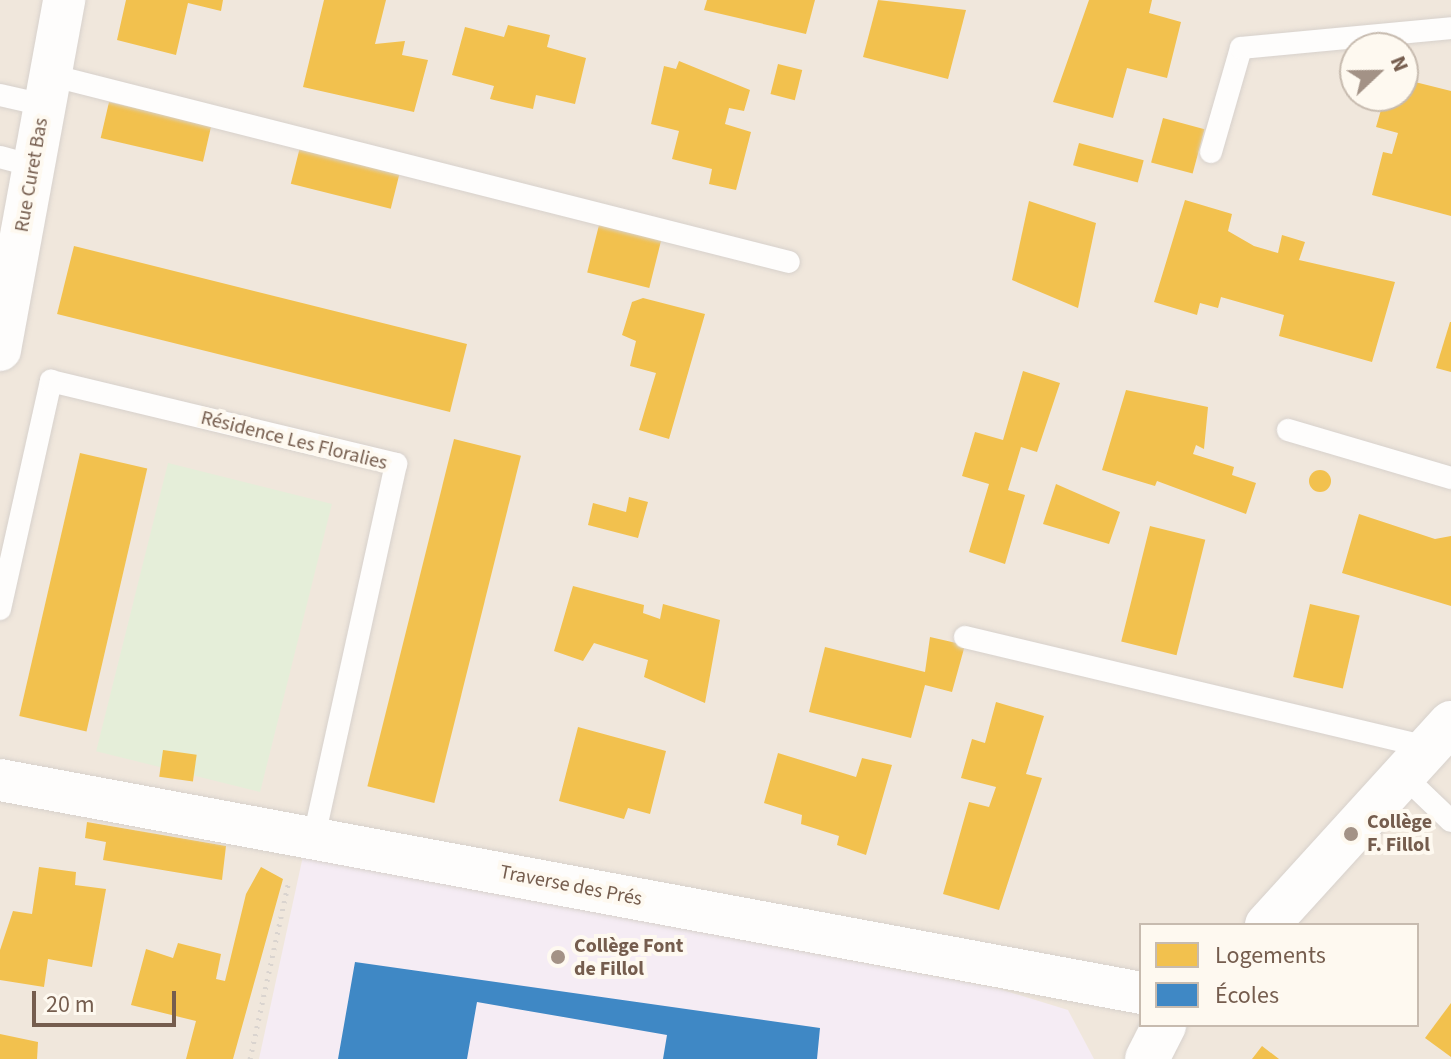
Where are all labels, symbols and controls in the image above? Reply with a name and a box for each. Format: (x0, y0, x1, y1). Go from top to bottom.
north arrow (1339, 32, 1419, 112)
text: N (1382, 51, 1417, 77)
street label: Rue Curet Bas (10, 116, 54, 234)
street label: Résidence Les Floralies (198, 406, 390, 476)
place label: Collège F. Fillol (1367, 810, 1432, 857)
marker: Collège F. Fillol (1342, 825, 1360, 843)
street label: Traverse des Prés (498, 860, 644, 912)
legend (1139, 923, 1419, 1027)
place label: Collège Font de Fillol (574, 934, 683, 981)
text: Logements (1215, 938, 1326, 973)
marker: Collège Font de Fillol (549, 948, 567, 966)
scale bar (36, 975, 180, 1025)
text: Écoles (1215, 978, 1279, 1013)
text: 20 m (46, 987, 95, 1022)

